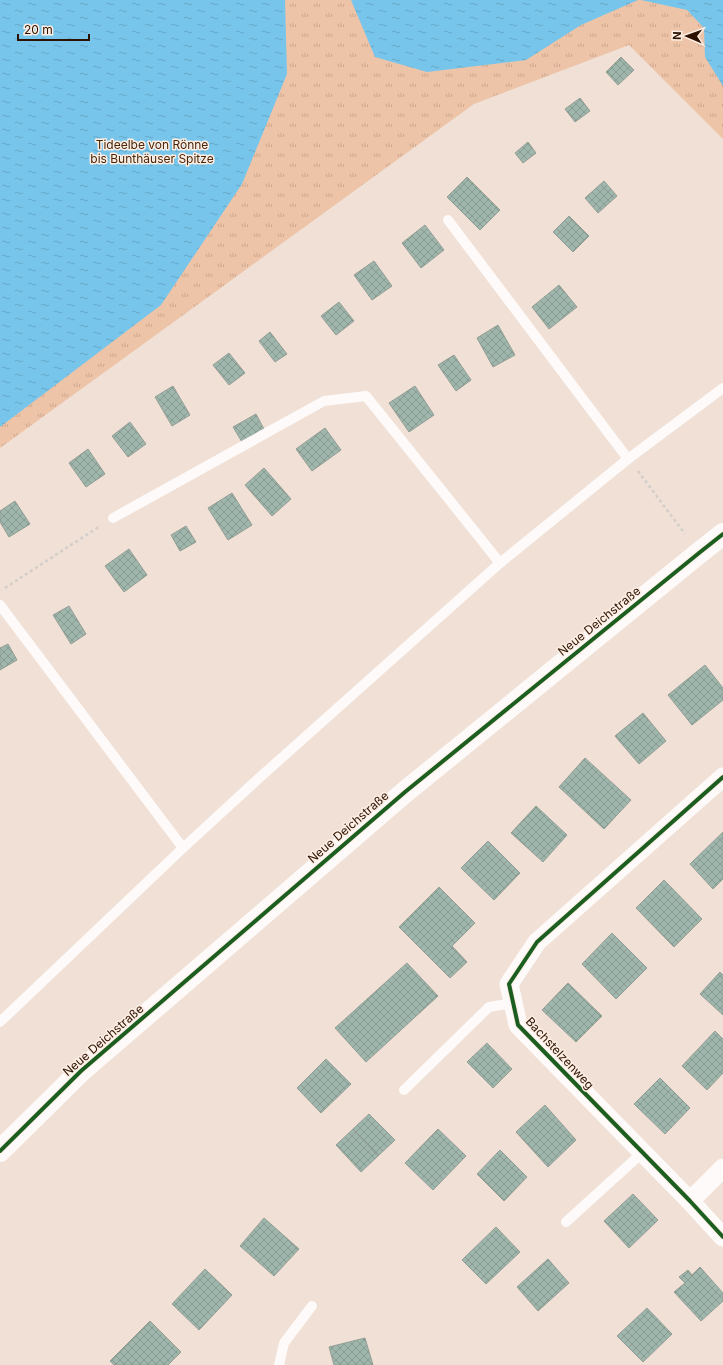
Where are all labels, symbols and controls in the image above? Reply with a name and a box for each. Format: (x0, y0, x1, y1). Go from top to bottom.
scale bar (18, 16, 89, 42)
north arrow (667, 16, 707, 56)
text: 20 m (24, 22, 53, 37)
text: N (670, 31, 684, 40)
park label: Tideelbe von Rönne bis Bunthäuser Spitze (90, 137, 214, 166)
street label: Neue Deichstraße (555, 583, 643, 659)
street label: Neue Deichstraße (305, 788, 391, 866)
street label: Neue Deichstraße (60, 1001, 146, 1079)
street label: Bachstelzenweg (523, 1014, 597, 1092)

